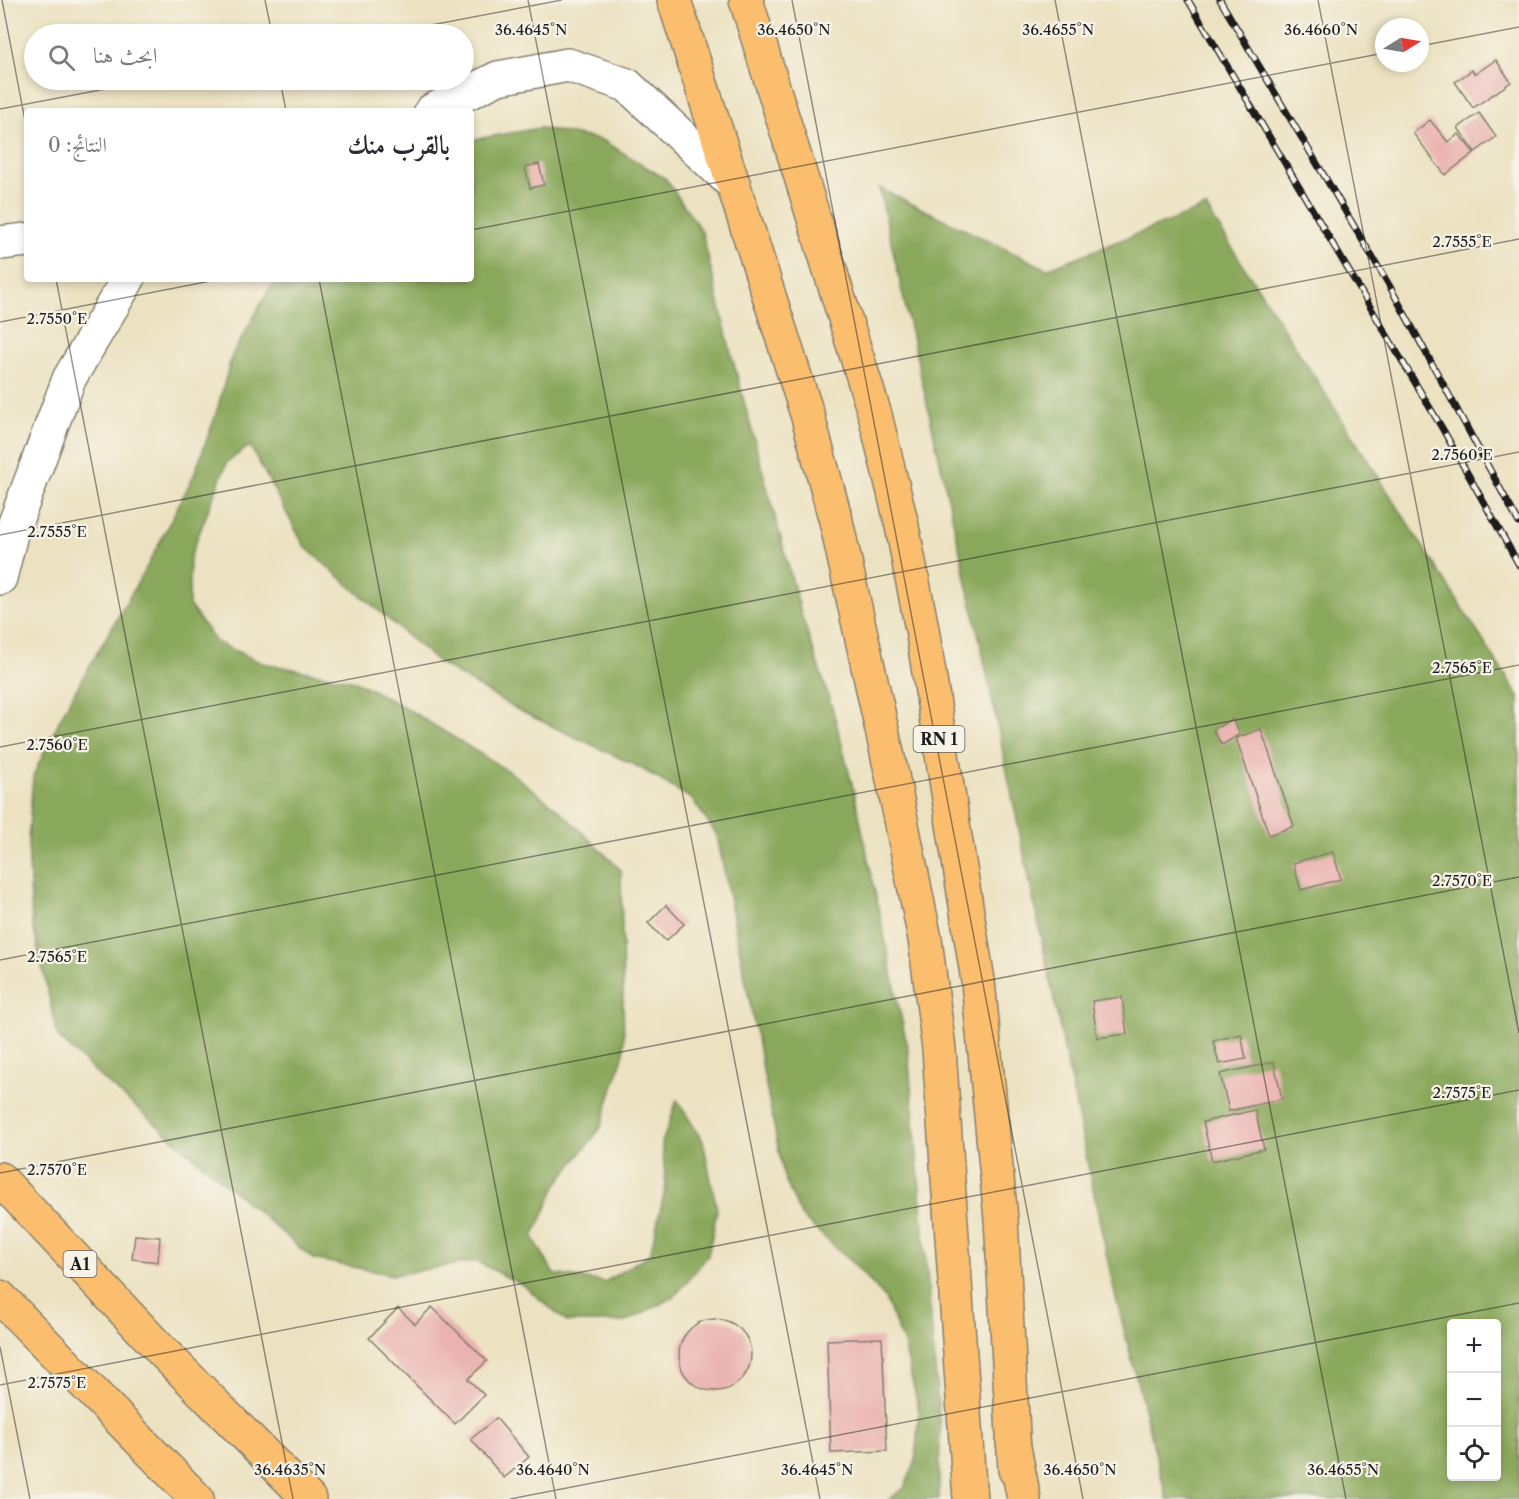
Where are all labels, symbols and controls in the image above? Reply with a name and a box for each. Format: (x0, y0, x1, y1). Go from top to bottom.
north arrow (1375, 18, 1429, 72)
text: 36.4645°N (495, 20, 567, 39)
text: 36.4650°N (757, 20, 831, 39)
text: 36.4655°N (1022, 20, 1094, 39)
text: 36.4660°N (1284, 20, 1358, 39)
search box (24, 24, 474, 90)
icon: search (45, 41, 78, 74)
text: ابحث هنا (93, 42, 158, 69)
text: بالقرب منك (347, 129, 450, 161)
text: النتائج: 0 (48, 133, 107, 157)
text: 2.7555°E (1432, 232, 1492, 251)
text: 2.7550°E (27, 309, 87, 328)
text: 2.7560°E (1431, 445, 1493, 464)
text: 2.7555°E (27, 522, 87, 541)
text: 2.7565°E (1432, 658, 1492, 677)
road number: RN 1 (914, 726, 964, 752)
text: 2.7560°E (26, 735, 88, 754)
text: 2.7570°E (1432, 871, 1492, 890)
text: 2.7565°E (27, 947, 87, 966)
text: 2.7575°E (1433, 1083, 1491, 1102)
text: 2.7570°E (27, 1160, 87, 1179)
road number: A1 (64, 1251, 97, 1277)
map controls (1447, 1319, 1501, 1481)
button: + (1447, 1319, 1501, 1373)
text: 2.7575°E (28, 1373, 86, 1392)
button: − (1447, 1373, 1501, 1427)
button: locate (1447, 1427, 1501, 1481)
text: 36.4635°N (254, 1460, 326, 1479)
text: 36.4640°N (516, 1460, 590, 1479)
text: 36.4645°N (781, 1460, 853, 1479)
text: 36.4650°N (1043, 1460, 1117, 1479)
text: 36.4655°N (1307, 1460, 1379, 1479)

